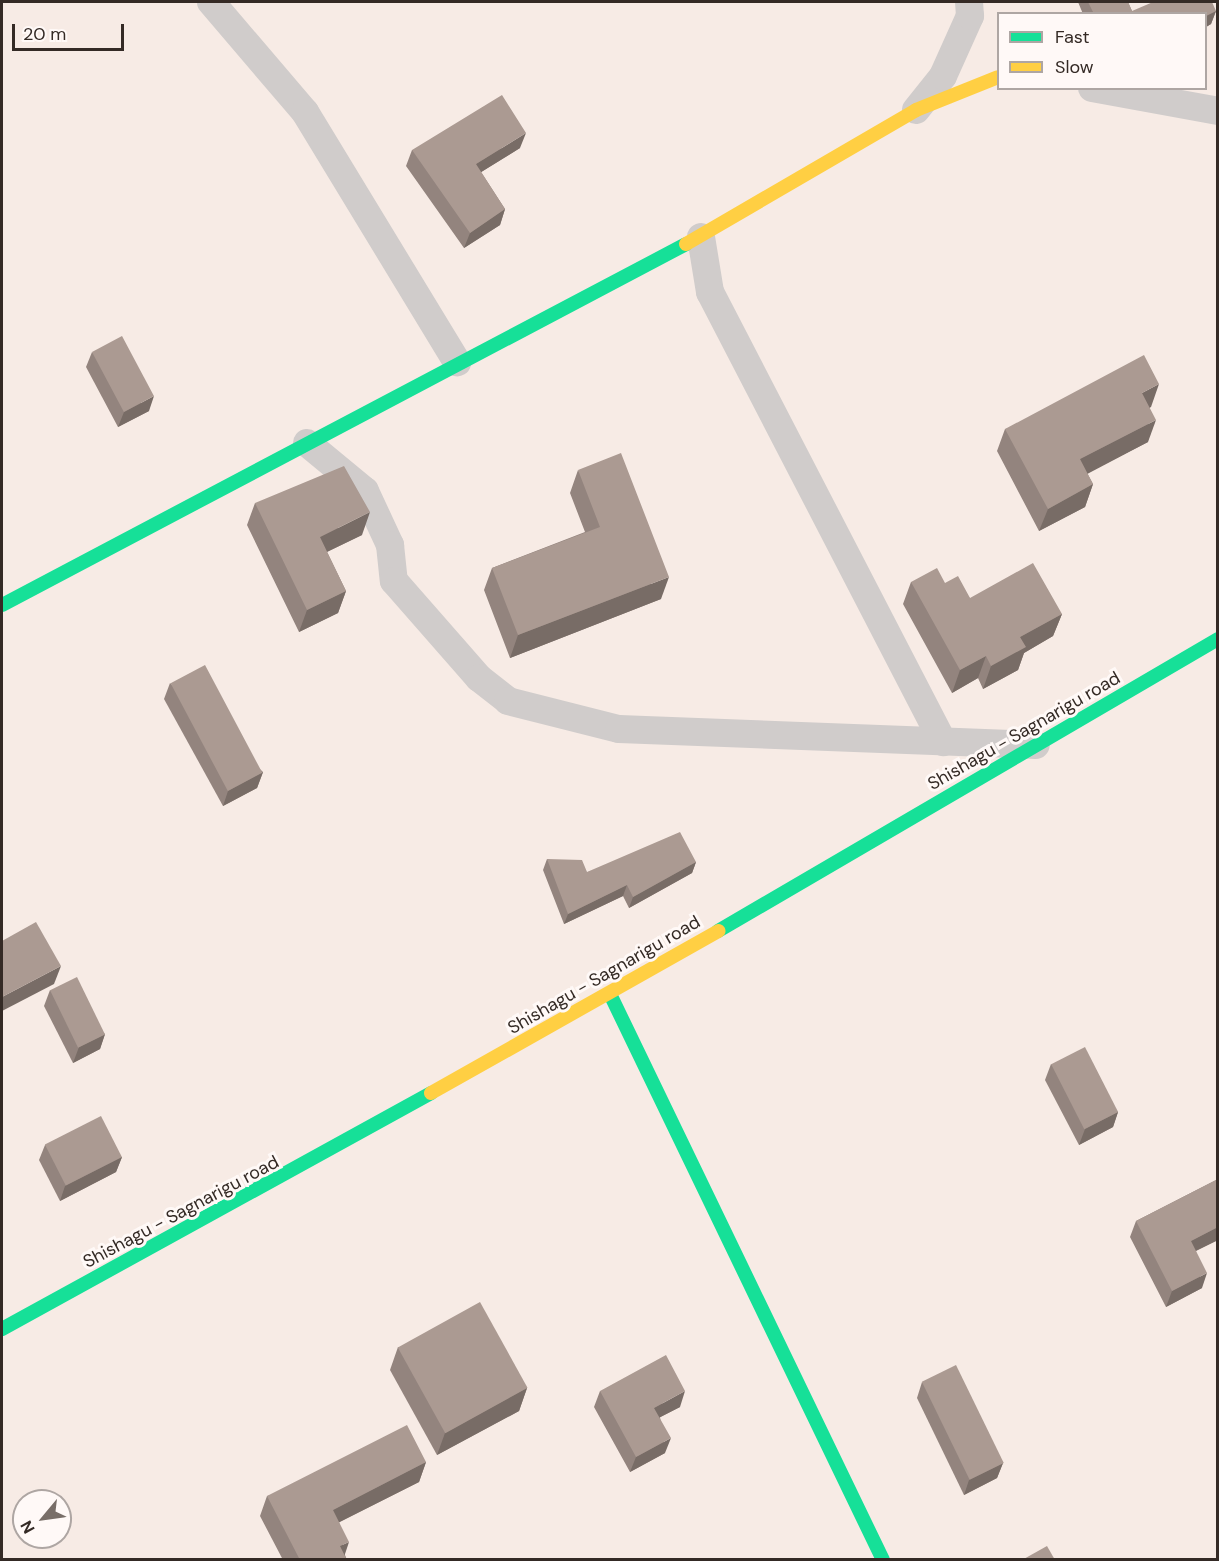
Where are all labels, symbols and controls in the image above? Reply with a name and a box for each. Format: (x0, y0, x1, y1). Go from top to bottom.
scale bar (15, 12, 128, 50)
legend (997, 12, 1207, 90)
text: 20 m (23, 22, 66, 46)
text: Fast (1055, 25, 1090, 49)
text: Slow (1055, 55, 1094, 79)
street label: Shishagu - Sagnarigu road (924, 667, 1124, 795)
street label: Shishagu - Sagnarigu road (504, 911, 704, 1039)
street label: Shishagu - Sagnarigu road (79, 1151, 283, 1273)
north arrow (12, 1489, 72, 1549)
text: N (16, 1517, 40, 1537)

